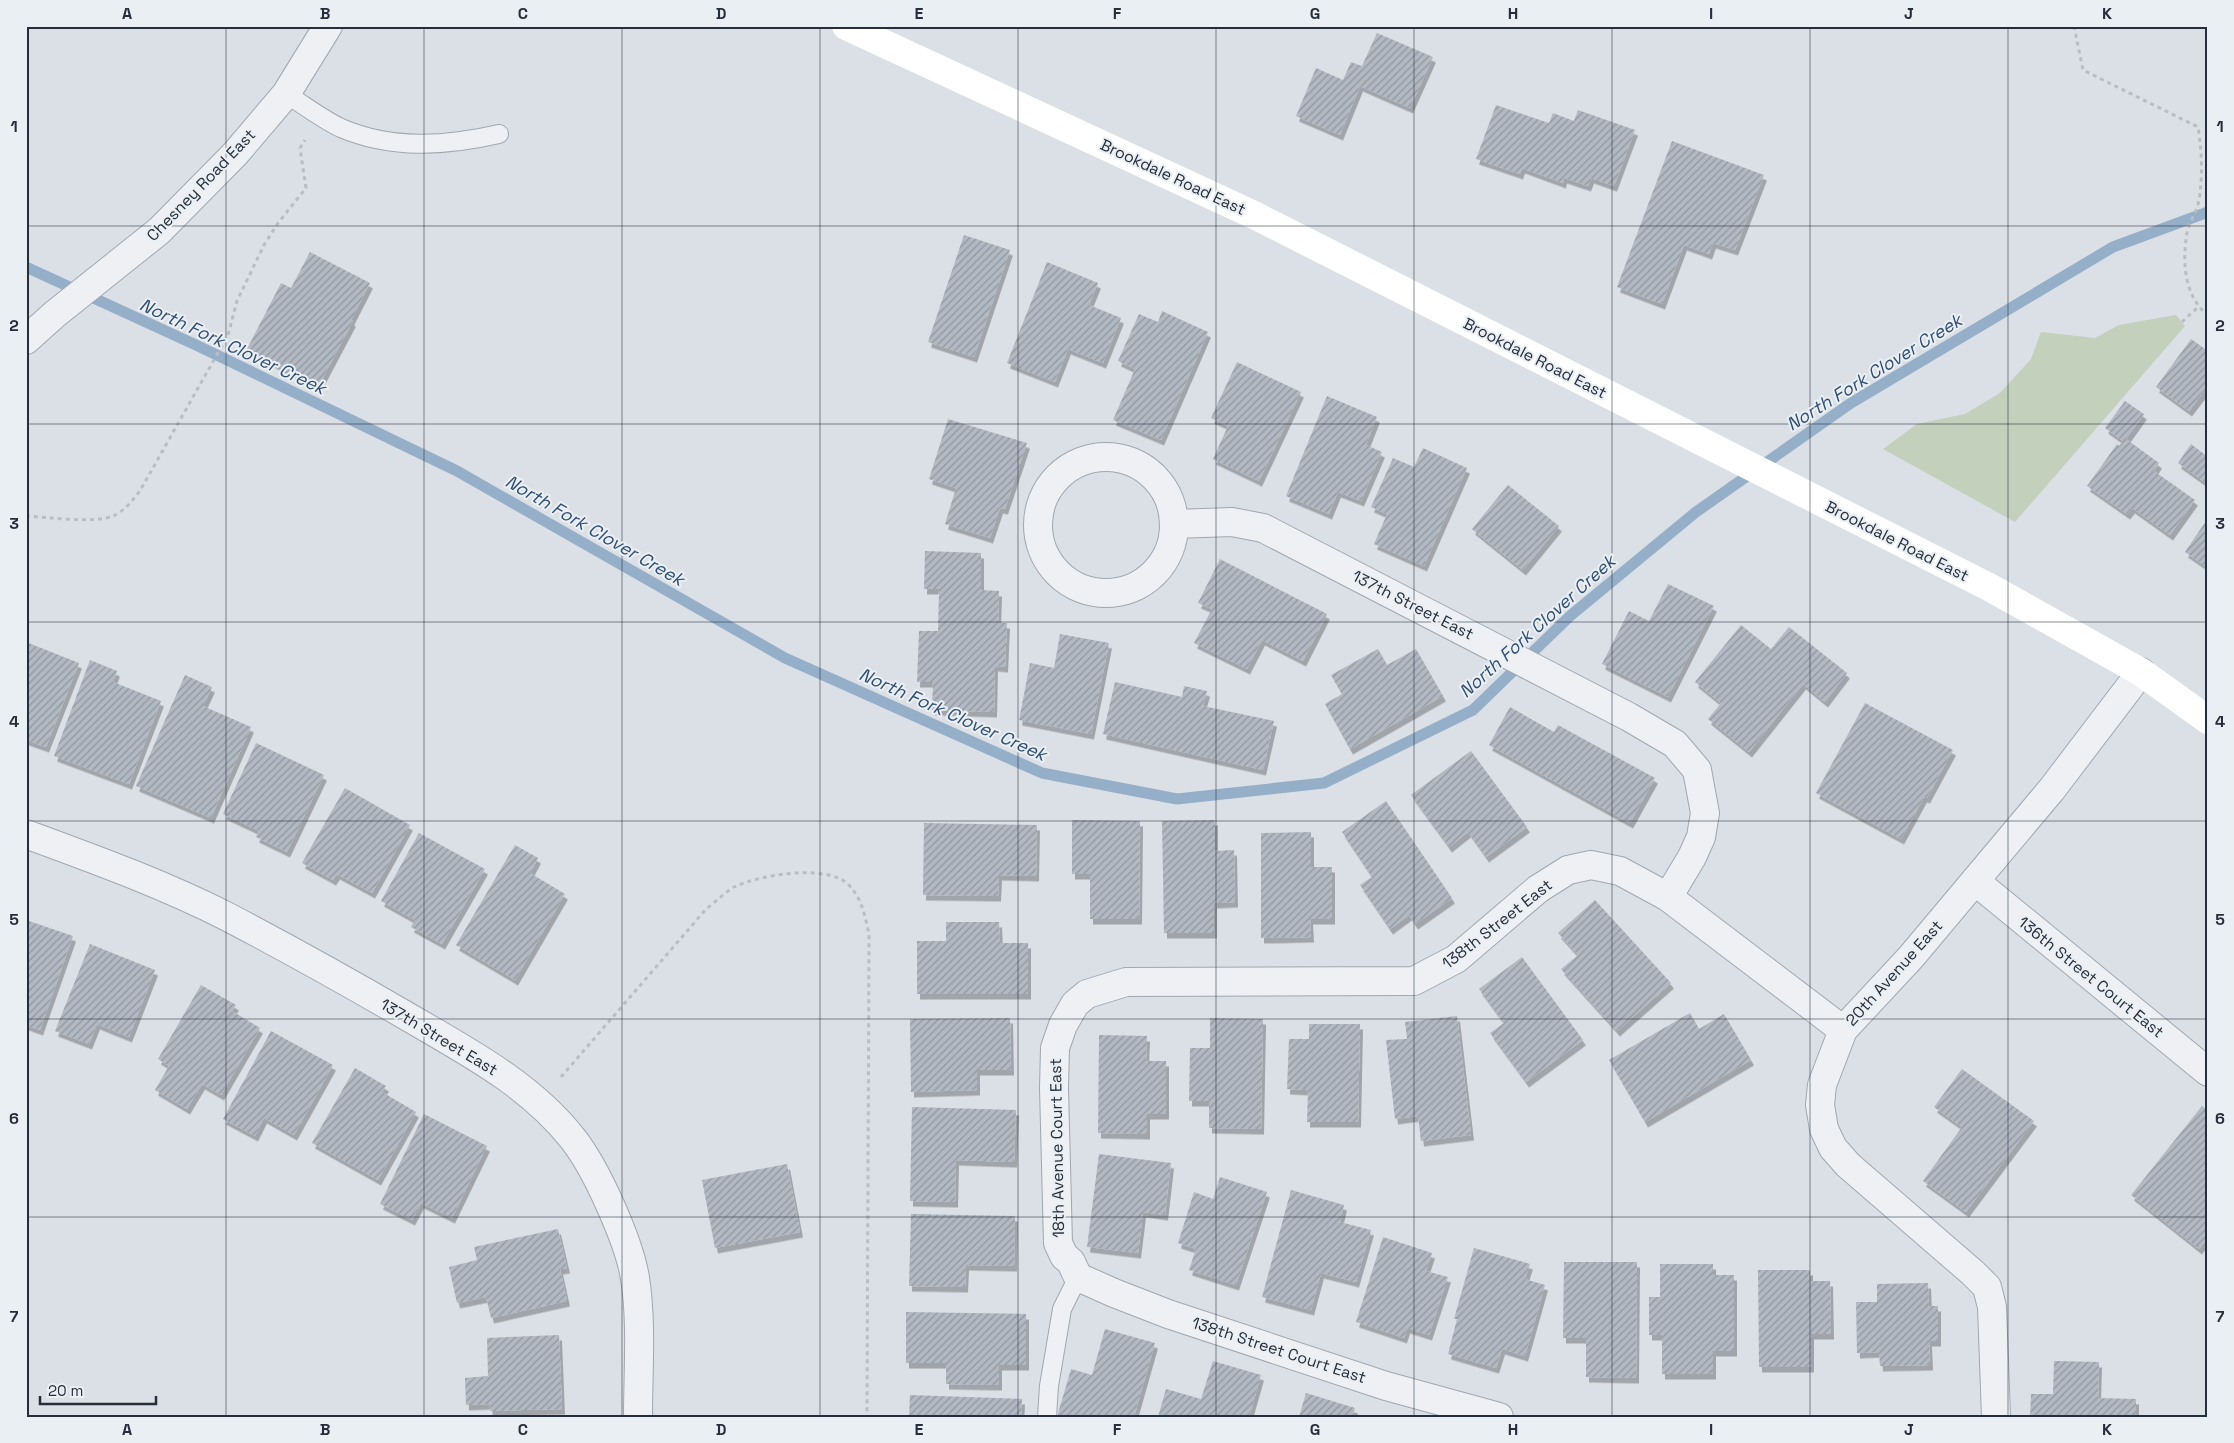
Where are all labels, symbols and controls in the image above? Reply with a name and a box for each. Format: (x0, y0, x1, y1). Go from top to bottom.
text: A (122, 3, 132, 24)
text: B (320, 3, 330, 24)
text: C (518, 3, 528, 24)
text: D (716, 3, 726, 24)
text: E (915, 3, 924, 24)
text: F (1113, 3, 1122, 24)
text: G (1310, 3, 1320, 24)
text: H (1508, 3, 1518, 24)
text: I (1709, 3, 1713, 24)
text: J (1904, 3, 1914, 24)
text: K (2102, 3, 2112, 24)
text: 1 (10, 116, 18, 137)
text: 1 (2216, 116, 2224, 137)
street label: Chesney Road East (142, 124, 260, 246)
street label: Brookdale Road East (1097, 134, 1249, 220)
water label: North Fork Clover Creek (136, 293, 332, 400)
water label: North Fork Clover Creek (1782, 307, 1968, 435)
street label: Brookdale Road East (1460, 313, 1610, 403)
text: 2 (9, 315, 19, 336)
text: 2 (2215, 315, 2225, 336)
water label: North Fork Clover Creek (501, 469, 691, 592)
street label: Brookdale Road East (1822, 496, 1972, 586)
text: 3 (9, 513, 19, 534)
text: 3 (2215, 513, 2225, 534)
water label: North Fork Clover Creek (1454, 548, 1622, 702)
street label: 137th Street East (1349, 565, 1477, 645)
water label: North Fork Clover Creek (856, 662, 1052, 767)
text: 4 (9, 711, 19, 732)
text: 4 (2215, 711, 2225, 732)
street label: 138th Street East (1438, 874, 1556, 974)
text: 5 (9, 909, 19, 930)
text: 5 (2215, 909, 2225, 930)
street label: 136th Street Court East (2014, 912, 2168, 1042)
street label: 20th Avenue East (1841, 916, 1947, 1030)
street label: 137th Street East (376, 994, 502, 1080)
street label: 18th Avenue Court East (1045, 1058, 1069, 1238)
text: 6 (9, 1108, 19, 1129)
text: 6 (2215, 1108, 2225, 1129)
text: 7 (10, 1306, 19, 1327)
text: 7 (2216, 1306, 2225, 1327)
street label: 138th Street Court East (1189, 1312, 1369, 1388)
scale bar (40, 1373, 156, 1405)
text: 20 m (48, 1381, 83, 1400)
text: A (122, 1419, 132, 1440)
text: B (320, 1419, 330, 1440)
text: C (518, 1419, 528, 1440)
text: D (716, 1419, 726, 1440)
text: E (915, 1419, 924, 1440)
text: F (1113, 1419, 1122, 1440)
text: G (1310, 1419, 1320, 1440)
text: H (1508, 1419, 1518, 1440)
text: I (1709, 1419, 1713, 1440)
text: J (1904, 1419, 1914, 1440)
text: K (2102, 1419, 2112, 1440)

